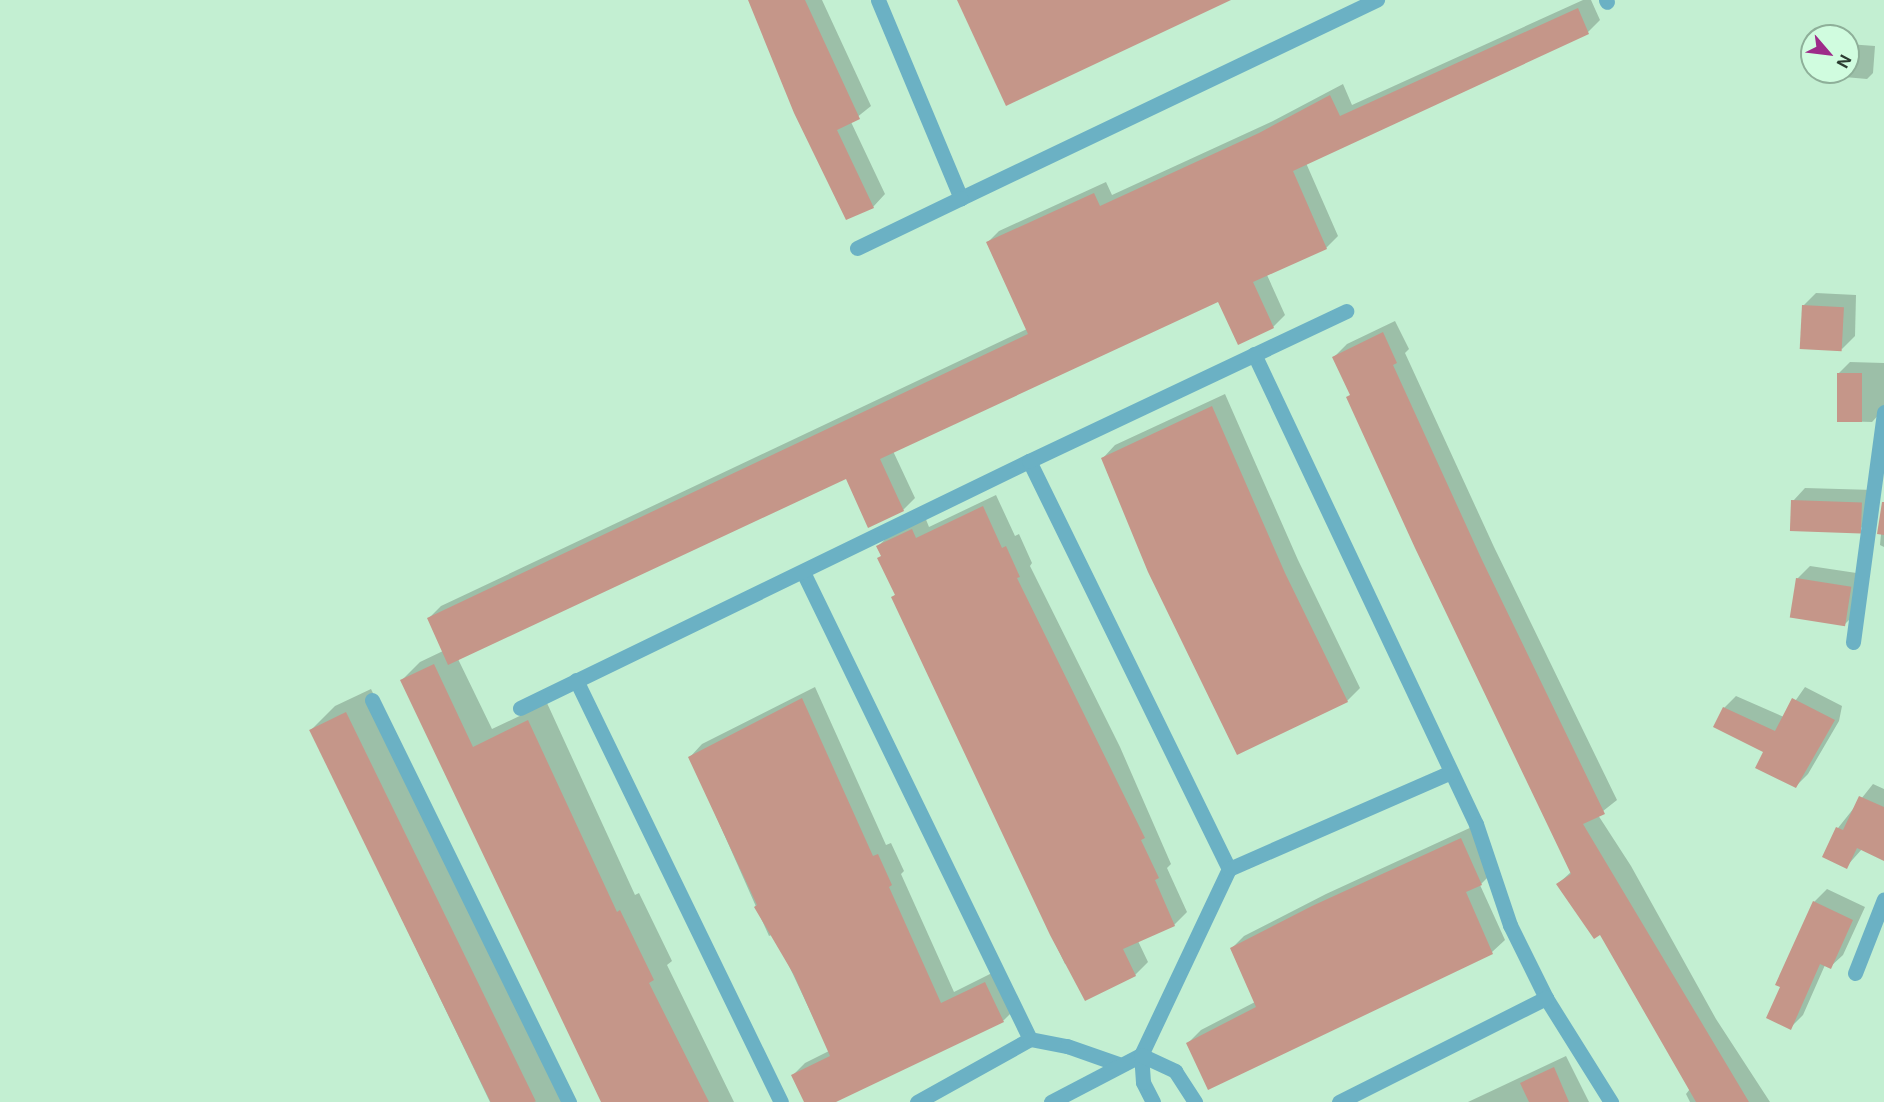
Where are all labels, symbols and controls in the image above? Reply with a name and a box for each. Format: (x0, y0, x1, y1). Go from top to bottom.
north arrow (1800, 24, 1860, 84)
text: N (1832, 51, 1856, 72)

